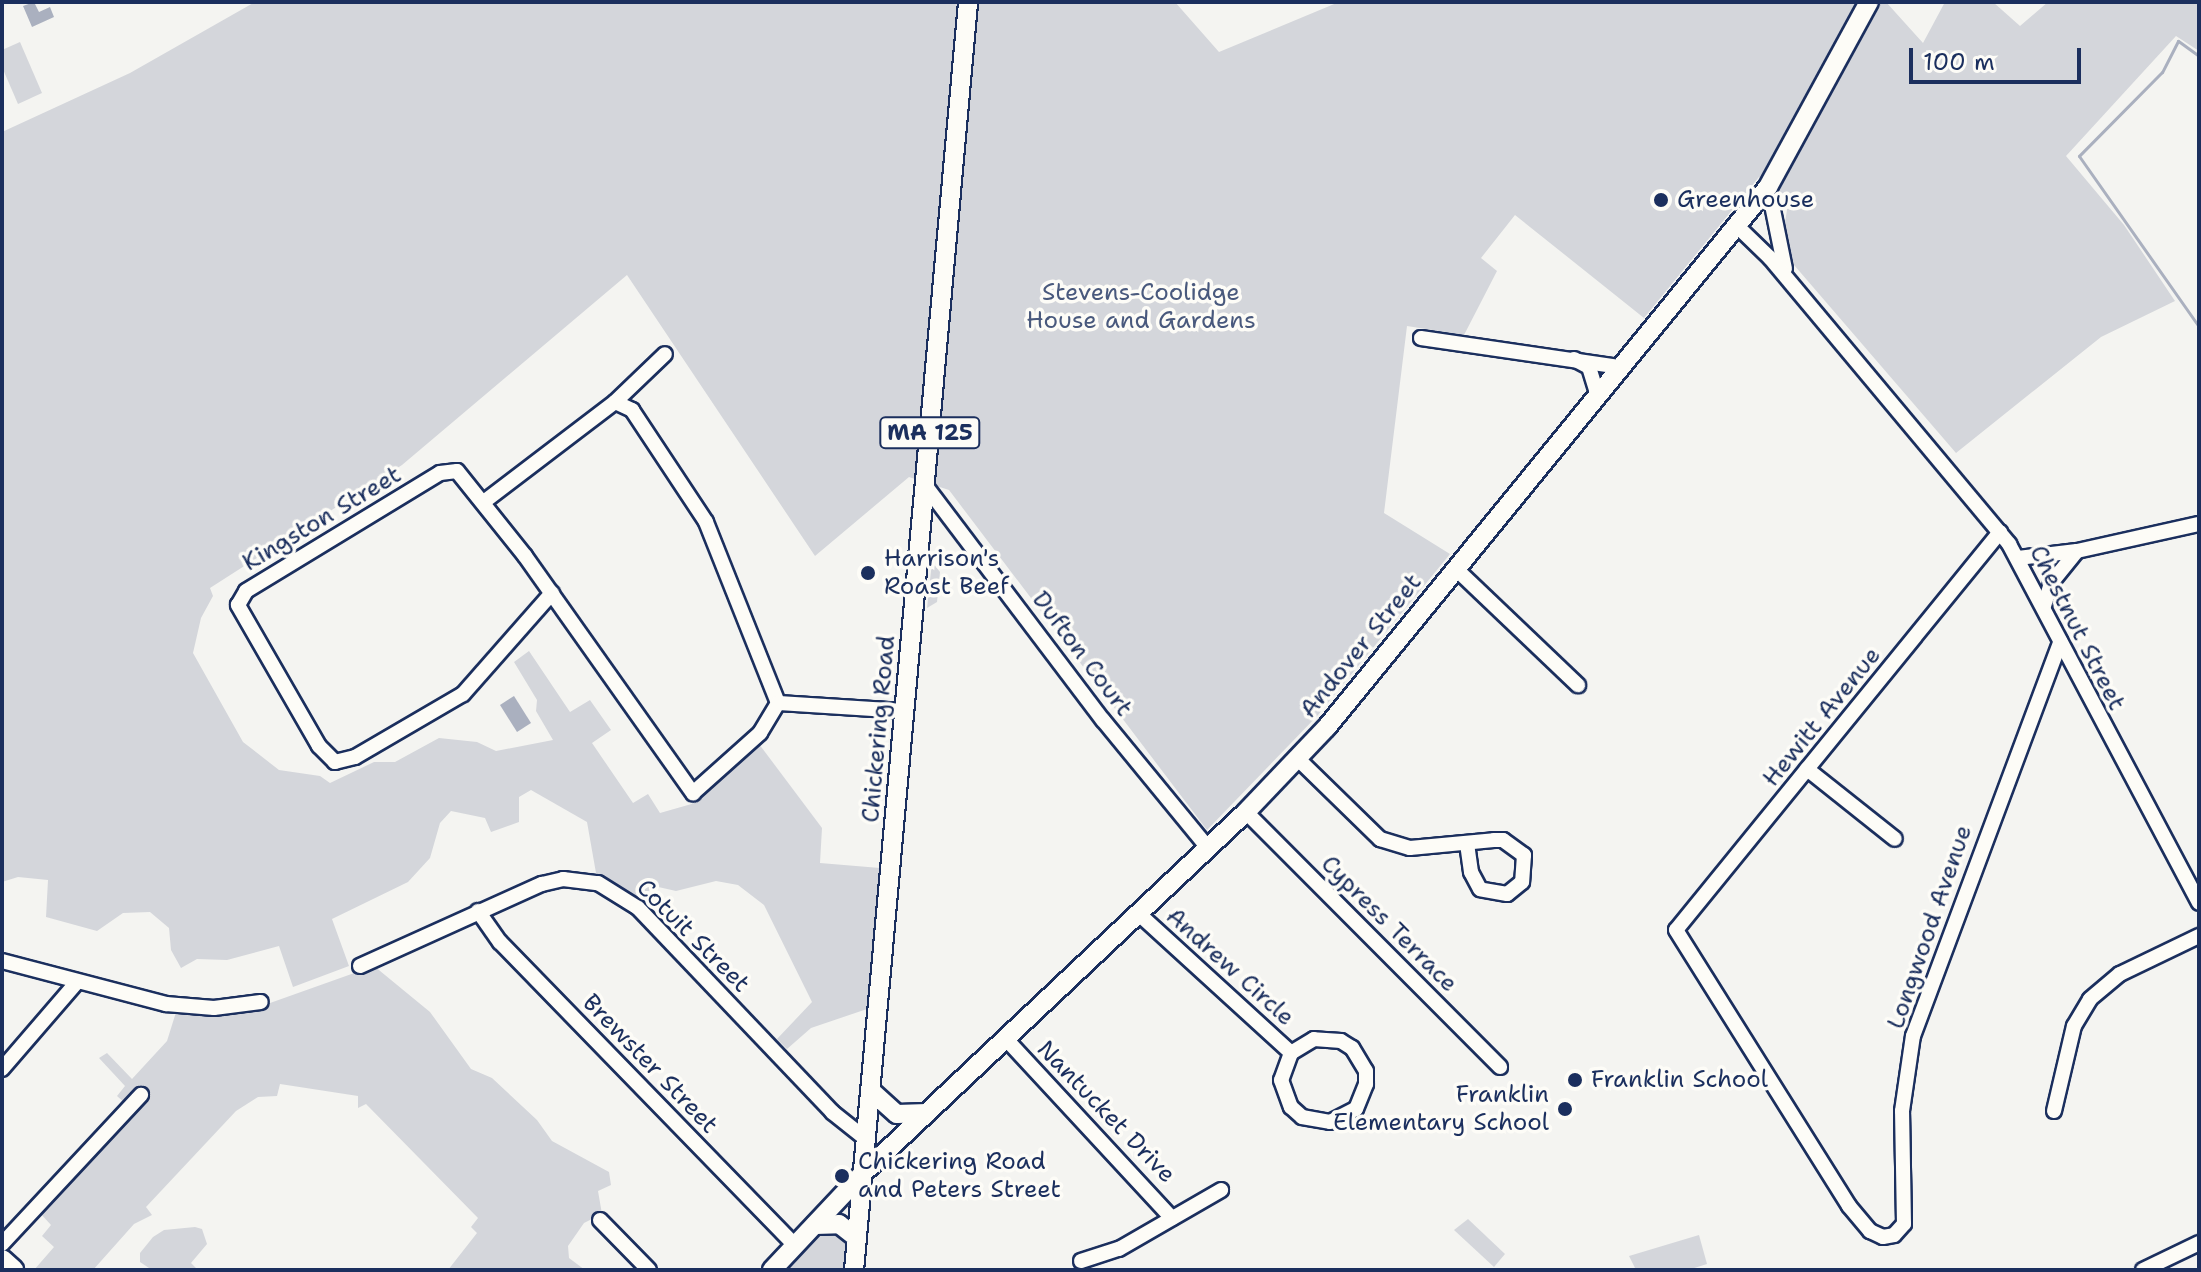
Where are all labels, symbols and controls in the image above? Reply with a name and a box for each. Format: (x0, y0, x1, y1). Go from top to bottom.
scale bar (1913, 32, 2085, 82)
text: 100 m (1923, 46, 1995, 78)
place label: Greenhouse (1677, 186, 1814, 214)
marker: Greenhouse (1652, 191, 1670, 209)
park label: Stevens-Coolidge House and Gardens (1026, 279, 1256, 335)
road number: MA 125 (878, 415, 982, 451)
street label: Kingston Street (238, 460, 406, 578)
street label: Chestnut Street (2023, 541, 2131, 715)
place label: Harrison's Roast Beef (884, 545, 1009, 601)
marker: Harrison's Roast Beef (859, 564, 877, 582)
street label: Andover Street (1294, 568, 1428, 724)
street label: Dufton Court (1026, 586, 1138, 722)
street label: Chickering Road (856, 634, 902, 824)
street label: Hewitt Avenue (1757, 641, 1887, 793)
street label: Longwood Avenue (1882, 821, 1978, 1033)
street label: Cypress Terrace (1315, 850, 1463, 998)
street label: Cotuit Street (630, 873, 756, 999)
street label: Andrew Circle (1160, 902, 1300, 1032)
street label: Brewster Street (576, 988, 724, 1140)
street label: Nantucket Drive (1031, 1035, 1181, 1189)
place label: Franklin School (1591, 1066, 1768, 1094)
marker: Franklin School (1566, 1071, 1584, 1089)
place label: Franklin Elementary School (1333, 1081, 1549, 1137)
marker: Franklin Elementary School (1556, 1100, 1574, 1118)
place label: Chickering Road and Peters Street (858, 1148, 1061, 1204)
marker: Chickering Road and Peters Street (833, 1167, 851, 1185)

